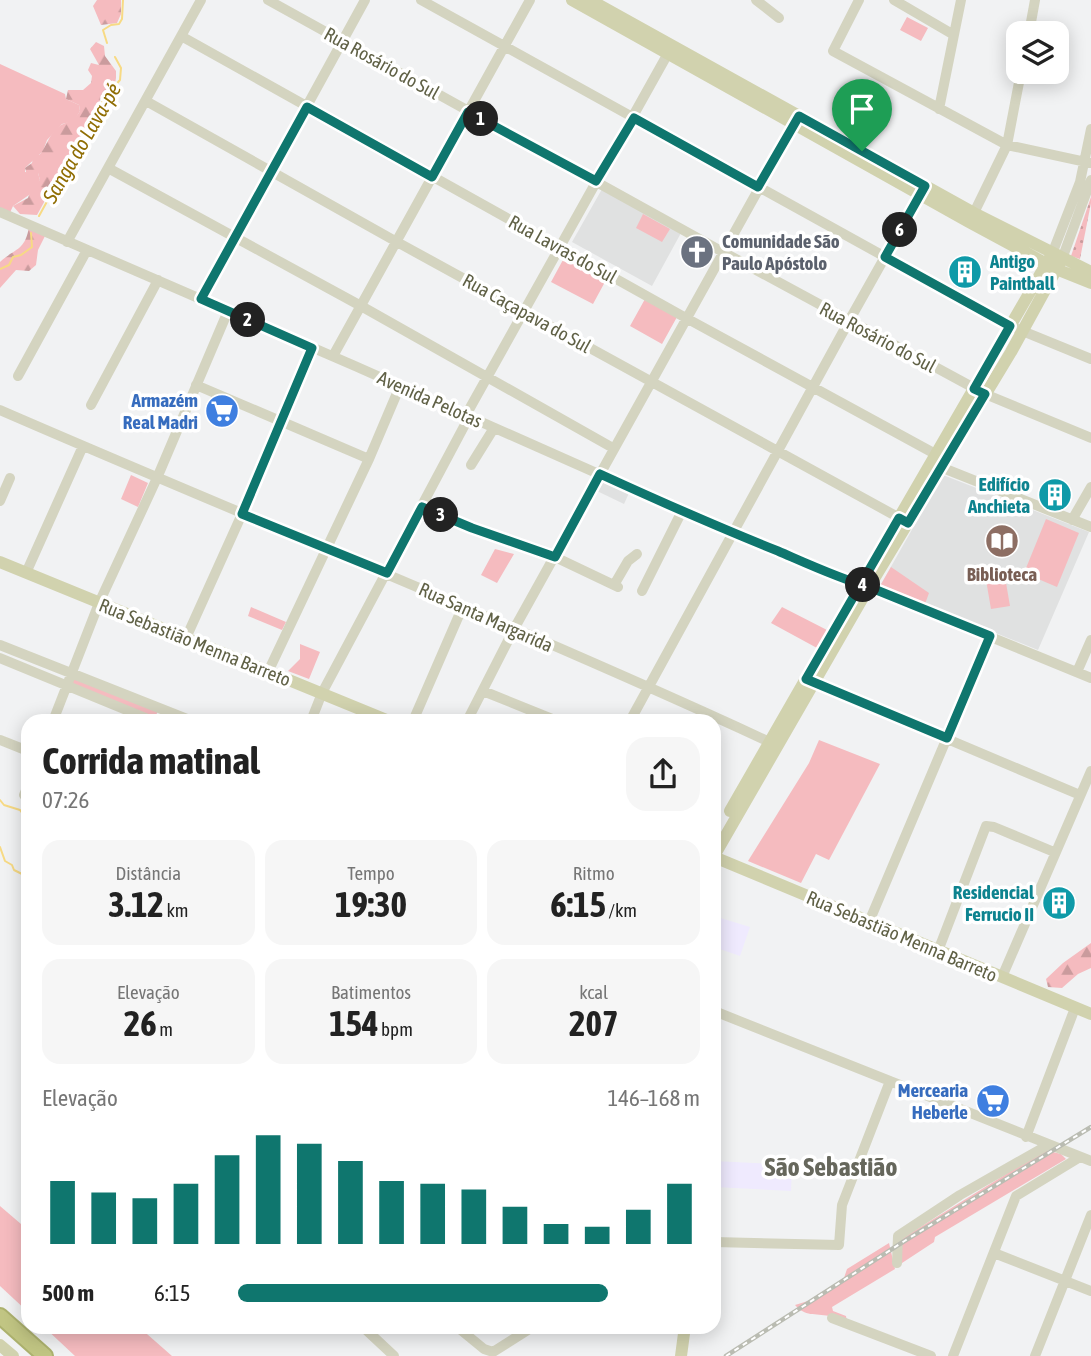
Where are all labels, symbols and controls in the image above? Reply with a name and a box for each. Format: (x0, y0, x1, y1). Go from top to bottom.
map controls (1006, 21, 1069, 84)
button: layers (1006, 21, 1069, 84)
street label: Rua Rosário do Sul (321, 22, 443, 104)
water label: Sanga do Lava-pé (37, 78, 125, 208)
pin (832, 79, 892, 151)
icon: arrive (843, 90, 881, 128)
pin: 1 (463, 102, 498, 136)
text: 1 (476, 107, 485, 129)
street label: Rua Lavras do Sul (505, 210, 621, 288)
pin: 6 (883, 212, 918, 247)
text: 6 (895, 218, 904, 240)
place label: Comunidade São Paulo Apóstolo (722, 230, 840, 274)
church icon: Comunidade São Paulo Apóstolo (678, 233, 716, 271)
place label: Antigo Paintball (989, 250, 1056, 294)
building icon: Antigo Paintball (946, 253, 984, 291)
street label: Rua Caçapava do Sul (459, 269, 595, 357)
street label: Rua Rosário do Sul (816, 297, 940, 377)
pin: 2 (230, 302, 266, 338)
text: 2 (243, 308, 252, 330)
street label: Avenida Pelotas (374, 366, 486, 432)
place label: Armazém Real Madri (123, 389, 198, 433)
supermarket icon: Armazém Real Madri (203, 392, 241, 430)
place label: Edifício Anchieta (967, 473, 1030, 517)
building icon: Edifício Anchieta (1036, 476, 1074, 514)
pin: 3 (424, 498, 458, 532)
text: 3 (436, 503, 445, 525)
library icon: Biblioteca (983, 522, 1021, 560)
place label: Biblioteca (967, 563, 1037, 585)
pin: 4 (846, 568, 880, 602)
text: 4 (858, 573, 867, 595)
street label: Rua Santa Margarida (416, 578, 556, 656)
street label: Rua Sebastião Menna Barreto (96, 593, 294, 691)
button: share (626, 737, 700, 811)
text: Corrida matinal (42, 739, 260, 782)
text: 07:26 (42, 787, 89, 813)
text: Distância (116, 862, 181, 884)
text: Tempo (347, 862, 395, 884)
text: Ritmo (573, 862, 615, 884)
place label: Residencial Ferrucio II (953, 881, 1035, 925)
text: 3.12 (108, 884, 164, 924)
text: 19:30 (335, 884, 407, 924)
text: 6:15 (550, 884, 606, 924)
building icon: Residencial Ferrucio II (1040, 884, 1078, 922)
street label: Rua Sebastião Menna Barreto (804, 886, 1001, 986)
text: km (164, 899, 188, 921)
text: /km (606, 899, 637, 921)
text: Elevação (117, 981, 180, 1003)
text: Batimentos (331, 981, 411, 1003)
text: kcal (579, 981, 608, 1003)
text: 26 (124, 1003, 157, 1043)
text: 154 (329, 1003, 379, 1043)
text: 207 (569, 1003, 618, 1043)
text: m (157, 1018, 173, 1040)
text: bpm (379, 1018, 413, 1040)
place label: Mercearia Heberle (898, 1079, 968, 1123)
supermarket icon: Mercearia Heberle (974, 1082, 1012, 1120)
text: Elevação (42, 1085, 118, 1111)
text: 146–168 m (607, 1085, 700, 1111)
district label: São Sebastião (765, 1152, 897, 1182)
text: 500 m (42, 1280, 94, 1306)
text: 6:15 (154, 1280, 191, 1306)

